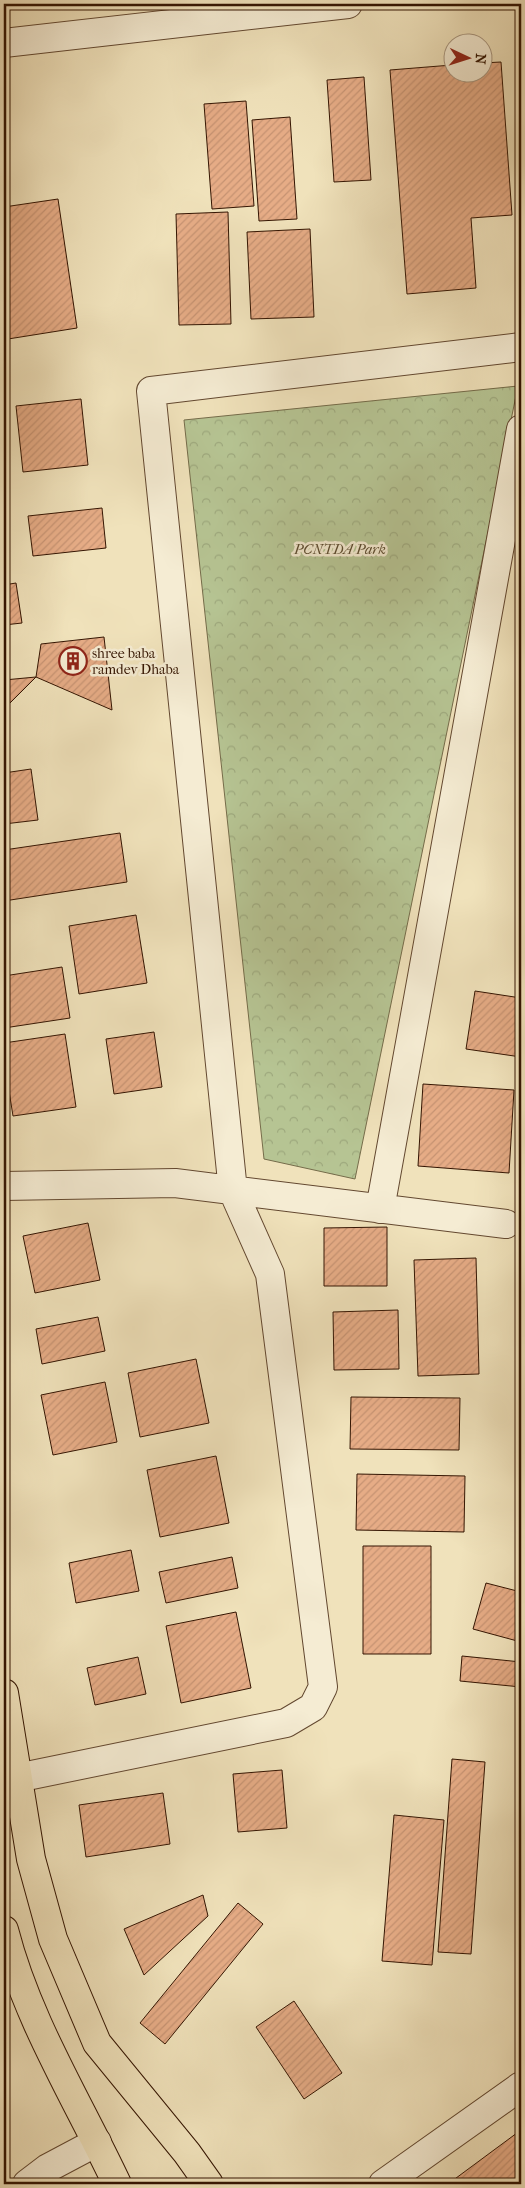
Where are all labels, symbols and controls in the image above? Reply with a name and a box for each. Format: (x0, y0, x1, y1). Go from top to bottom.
north arrow (442, 32, 492, 82)
text: N (472, 53, 489, 65)
park label: PCNTDA Park (293, 541, 386, 558)
place label: shree baba ramdev Dhaba (92, 645, 180, 678)
building icon: shree baba ramdev Dhaba (58, 646, 88, 676)

